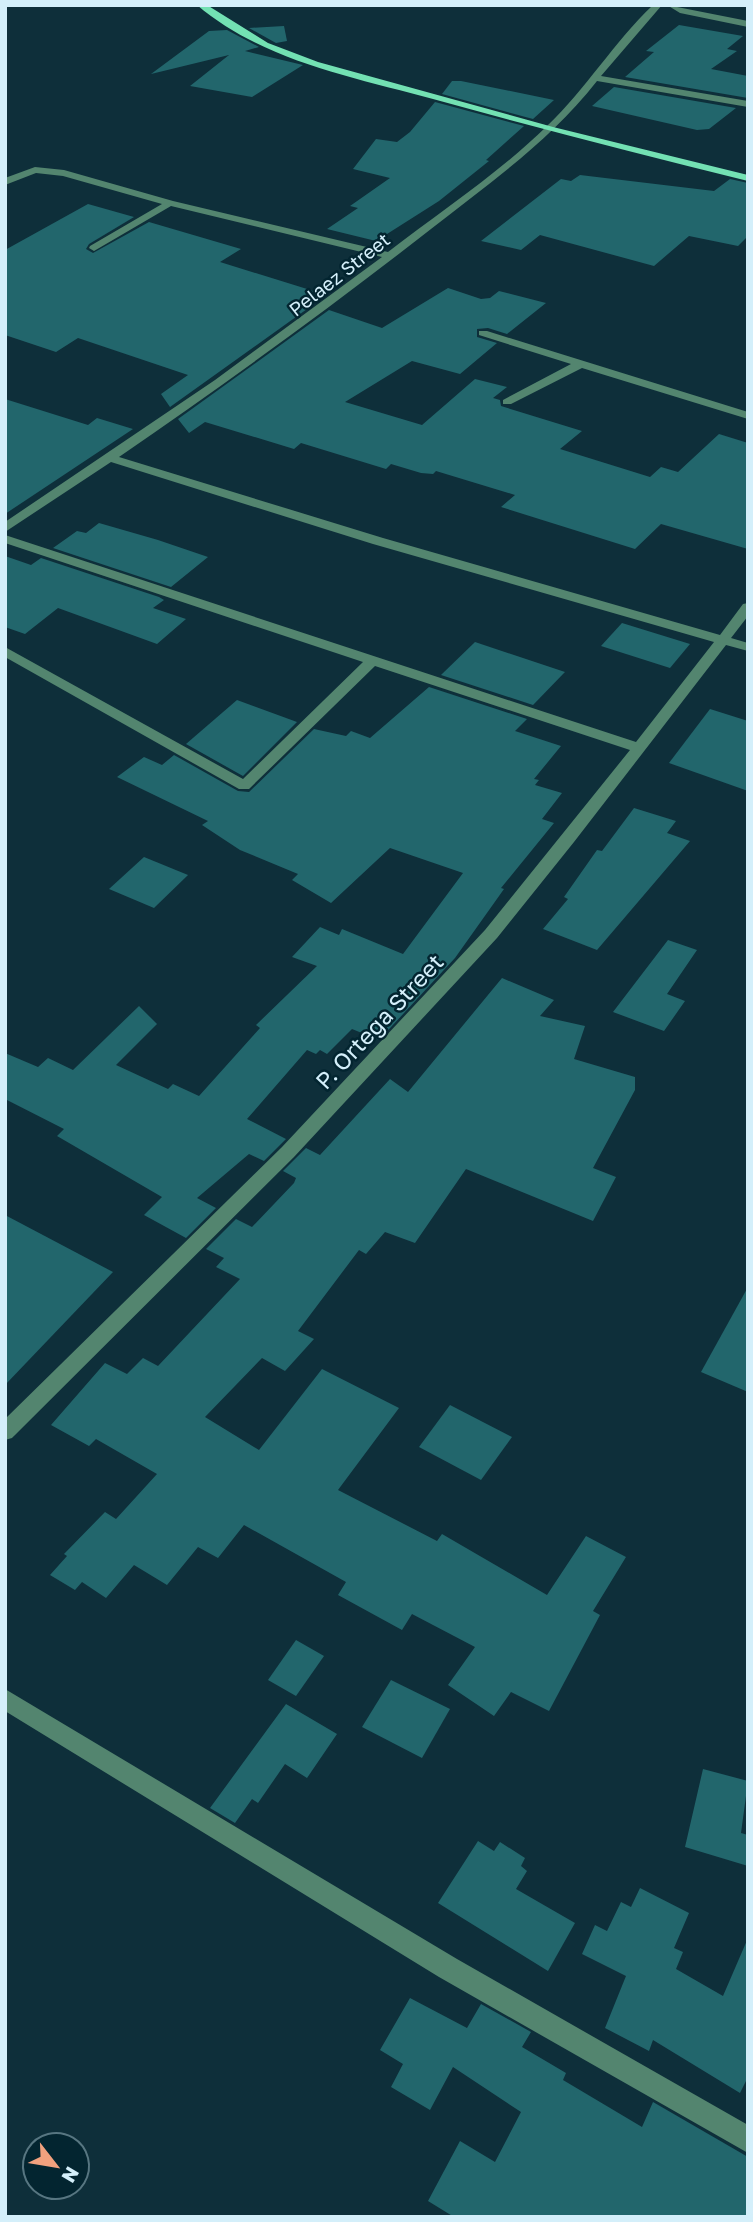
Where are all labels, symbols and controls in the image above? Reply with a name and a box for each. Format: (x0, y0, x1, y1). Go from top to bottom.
street label: Pelaez Street (284, 227, 394, 321)
street label: P. Ortega Street (309, 948, 449, 1094)
north arrow (21, 2131, 91, 2201)
text: N (57, 2163, 85, 2187)

